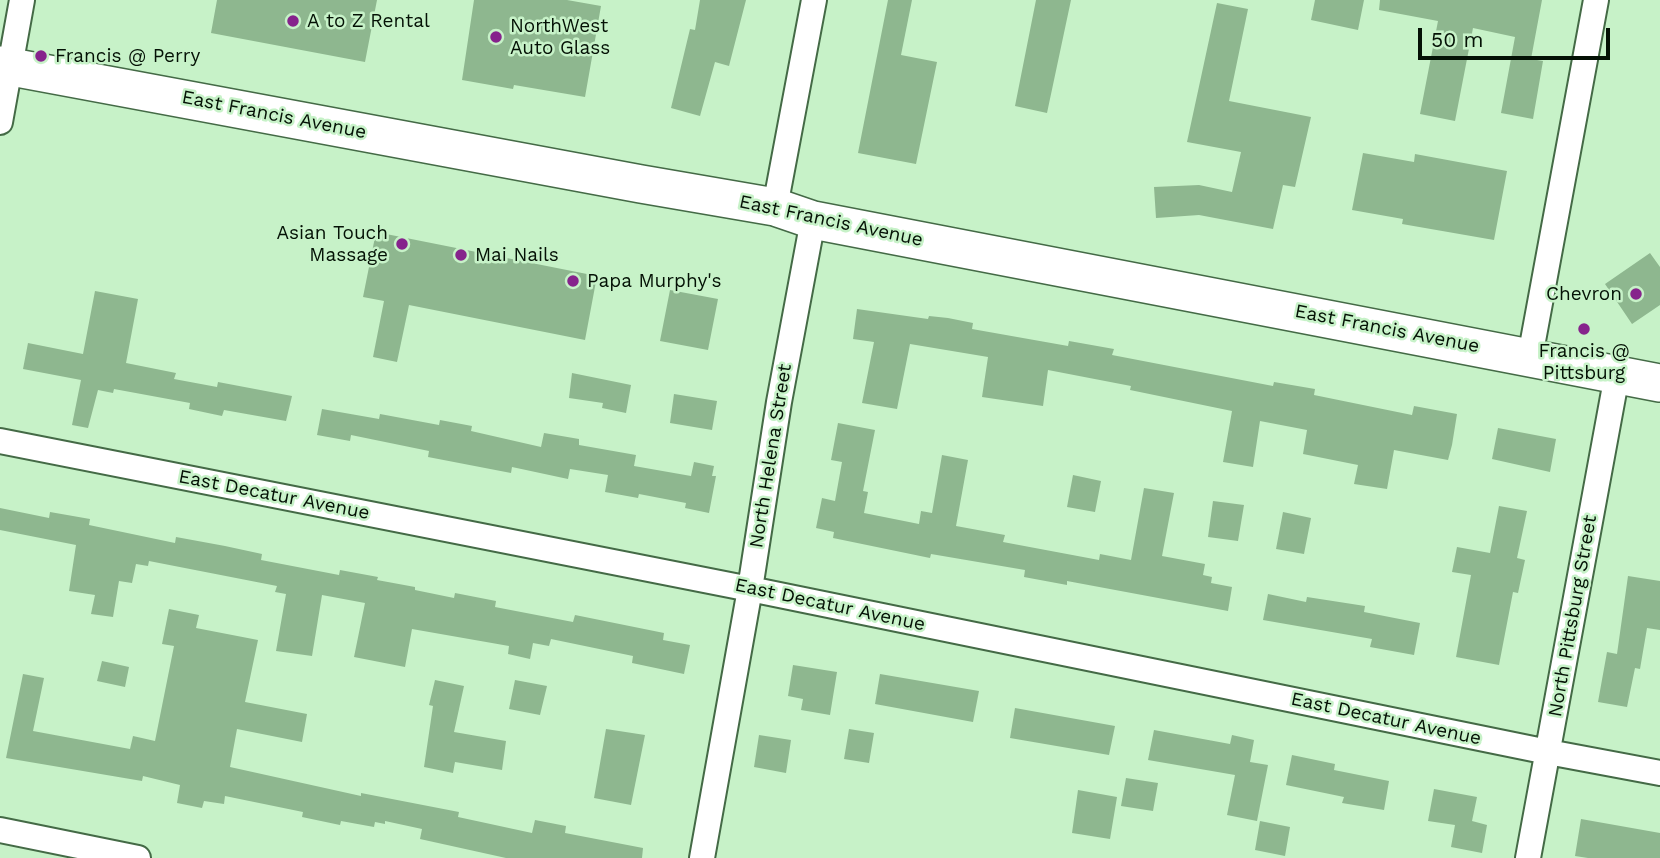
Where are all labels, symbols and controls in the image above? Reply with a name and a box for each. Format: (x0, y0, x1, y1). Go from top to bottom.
place label: A to Z Rental (307, 10, 430, 32)
marker: A to Z Rental (285, 13, 301, 29)
scale bar (1422, 14, 1614, 58)
place label: NorthWest Auto Glass (510, 15, 610, 59)
text: 50 m (1431, 27, 1483, 52)
marker: NorthWest Auto Glass (488, 29, 504, 45)
place label: Francis @ Perry (55, 45, 200, 67)
marker: Francis @ Perry (33, 48, 49, 64)
street label: East Francis Avenue (180, 86, 368, 144)
street label: East Francis Avenue (737, 190, 925, 252)
place label: Asian Touch Massage (277, 222, 388, 266)
marker: Asian Touch Massage (394, 236, 410, 252)
place label: Mai Nails (475, 244, 559, 266)
marker: Mai Nails (453, 247, 469, 263)
place label: Papa Murphy's (587, 270, 721, 292)
marker: Papa Murphy's (565, 273, 581, 289)
place label: Chevron (1546, 283, 1622, 305)
marker: Chevron (1628, 286, 1644, 302)
street label: East Francis Avenue (1293, 300, 1481, 358)
marker: Francis @ Pittsburg (1576, 321, 1592, 337)
place label: Francis @ Pittsburg (1538, 340, 1630, 384)
street label: North Helena Street (745, 362, 797, 550)
street label: East Decatur Avenue (177, 465, 371, 525)
street label: North Pittsburg Street (1544, 513, 1602, 719)
street label: East Decatur Avenue (733, 574, 927, 636)
street label: East Decatur Avenue (1289, 688, 1483, 750)

